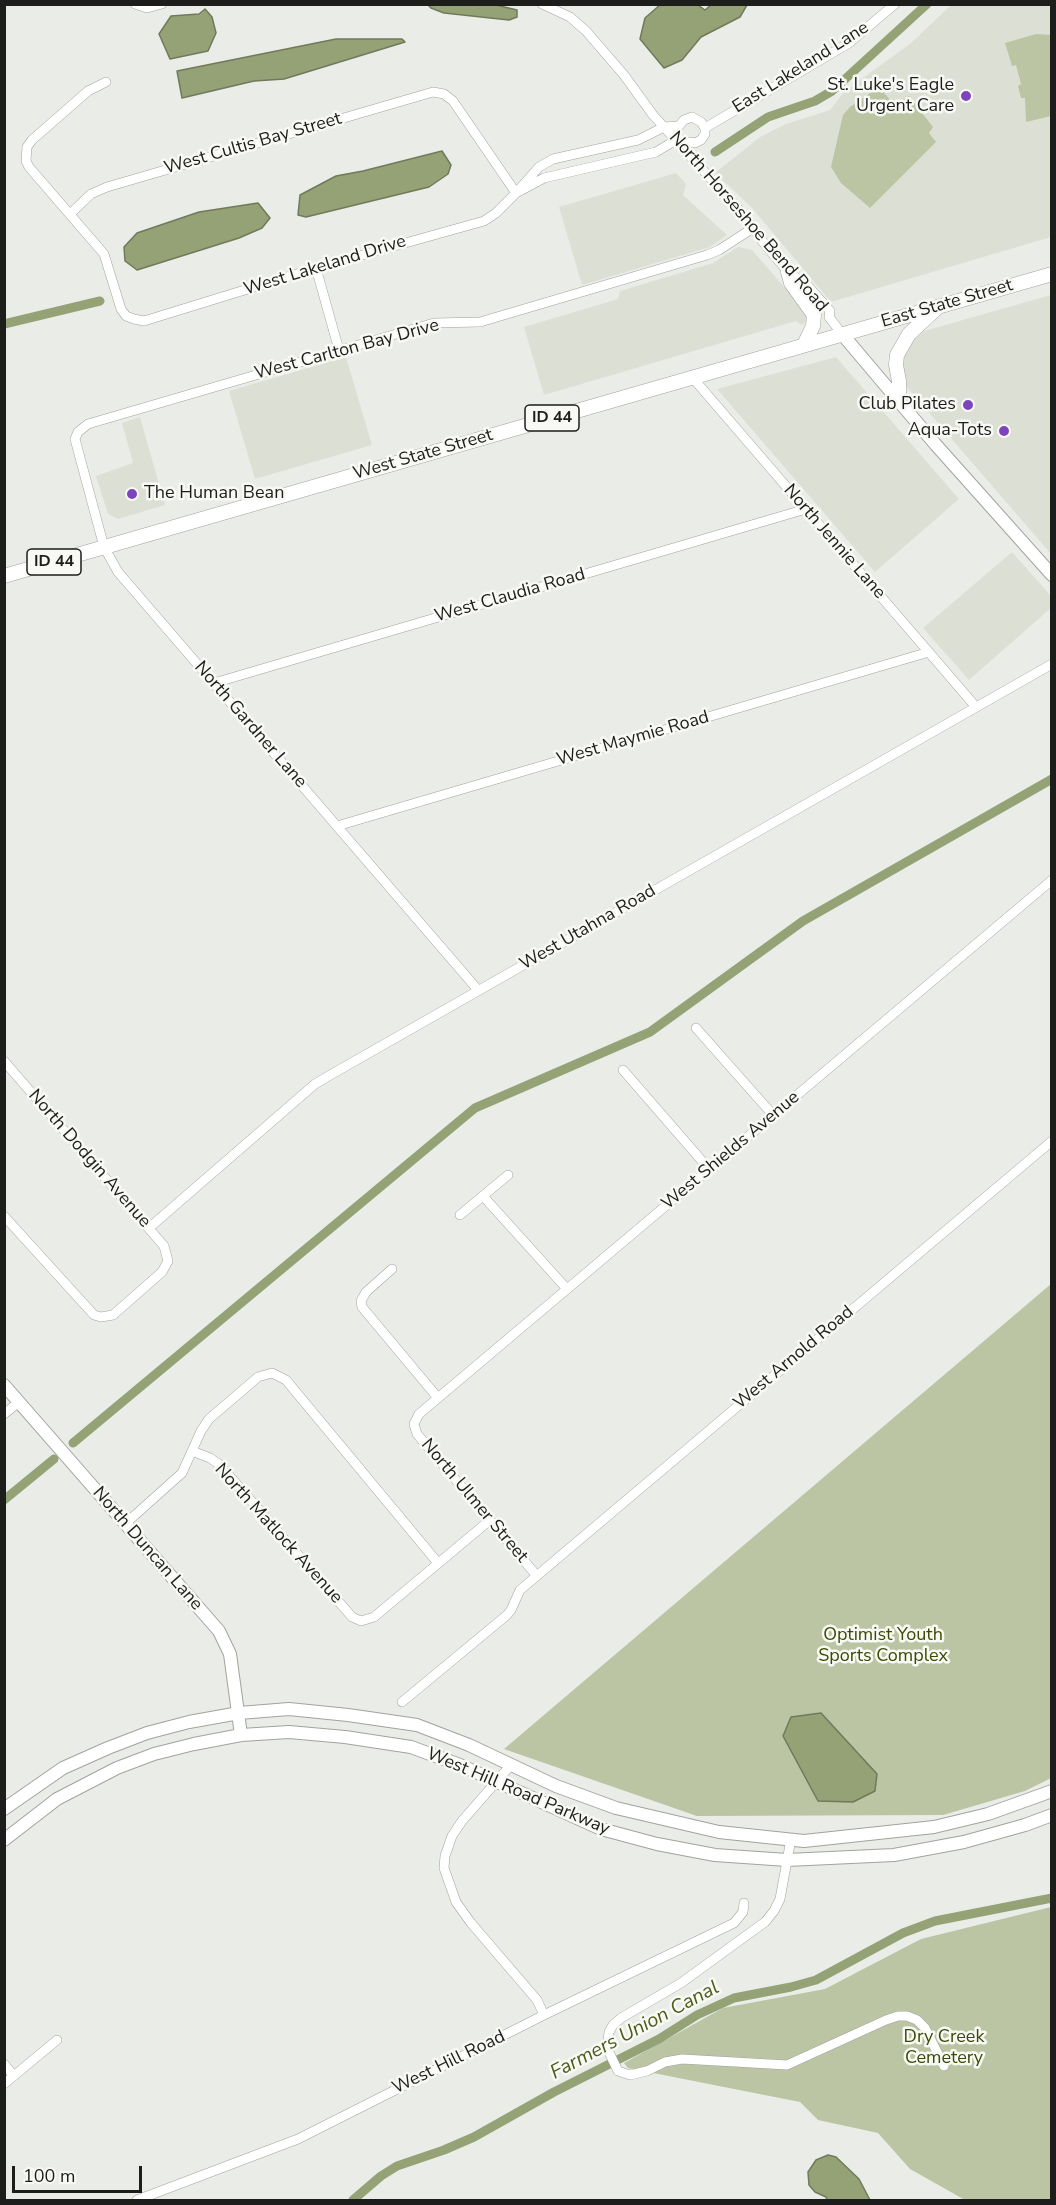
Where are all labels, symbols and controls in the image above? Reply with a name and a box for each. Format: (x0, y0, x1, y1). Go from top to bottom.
street label: East Lakeland Lane (729, 17, 873, 119)
place label: St. Luke's Eagle Urgent Care (827, 75, 954, 118)
marker: St. Luke's Eagle Urgent Care (959, 89, 973, 103)
street label: West Cultis Bay Street (162, 108, 344, 180)
street label: North Horseshoe Bend Road (664, 127, 832, 317)
street label: West Lakeland Drive (241, 231, 409, 301)
street label: East State Street (879, 275, 1015, 333)
street label: West Carlton Bay Drive (252, 315, 442, 385)
place label: Club Pilates (858, 394, 956, 416)
marker: Club Pilates (961, 398, 975, 412)
road number: ID 44 (525, 405, 579, 431)
place label: Aqua-Tots (908, 420, 992, 442)
marker: Aqua-Tots (997, 424, 1011, 438)
street label: West State Street (351, 425, 495, 485)
street label: North Jennie Lane (778, 480, 890, 604)
place label: The Human Bean (144, 483, 284, 505)
marker: The Human Bean (125, 487, 139, 501)
road number: ID 44 (27, 549, 81, 575)
street label: West Claudia Road (432, 564, 588, 628)
street label: North Gardner Lane (189, 657, 311, 793)
street label: West Maymie Road (554, 707, 712, 771)
street label: West Utahna Road (516, 880, 660, 976)
street label: North Dodgin Avenue (23, 1085, 155, 1233)
street label: West Shields Avenue (658, 1087, 804, 1215)
street label: West Arnold Road (730, 1302, 858, 1414)
street label: North Ulmer Street (416, 1435, 532, 1567)
street label: North Matlock Avenue (209, 1459, 347, 1609)
street label: North Duncan Lane (87, 1483, 207, 1615)
park label: Optimist Youth Sports Complex (818, 1625, 948, 1668)
street label: West Hill Road Parkway (423, 1744, 613, 1840)
water label: Farmers Union Canal (547, 1976, 723, 2086)
street label: West Hill Road (389, 2026, 509, 2100)
park label: Dry Creek Cemetery (904, 2027, 984, 2070)
scale bar (15, 2154, 146, 2192)
text: 100 m (23, 2164, 75, 2188)

